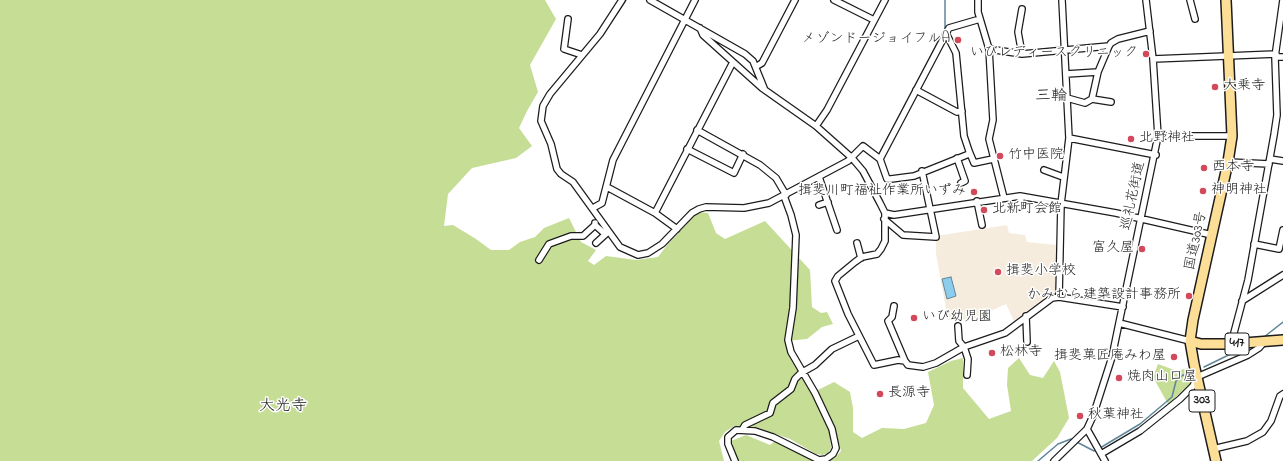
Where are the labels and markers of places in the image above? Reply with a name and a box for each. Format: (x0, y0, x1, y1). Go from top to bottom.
place label: メゾンドージョイフルA (801, 32, 950, 48)
marker: メゾンドージョイフルA (953, 35, 963, 45)
place label: いびレディースクリニック (970, 46, 1138, 62)
marker: いびレディースクリニック (1141, 49, 1151, 59)
place label: 大乗寺 (1223, 79, 1265, 95)
marker: 大乗寺 (1210, 82, 1220, 92)
place label: 北野神社 (1139, 131, 1195, 147)
marker: 北野神社 (1126, 134, 1136, 144)
place label: 竹中医院 (1008, 148, 1064, 164)
marker: 竹中医院 (995, 151, 1005, 161)
place label: 西本寺 (1212, 160, 1254, 176)
marker: 西本寺 (1199, 163, 1209, 173)
place label: 神明神社 (1211, 183, 1267, 199)
place label: 揖斐川町福祉作業所いずみ (798, 184, 966, 200)
marker: 神明神社 (1198, 186, 1208, 196)
marker: 揖斐川町福祉作業所いずみ (969, 187, 979, 197)
place label: 北新町会館 (992, 202, 1062, 218)
marker: 北新町会館 (979, 205, 989, 215)
place label: 富久屋 (1092, 241, 1134, 257)
marker: 富久屋 (1137, 244, 1147, 254)
place label: 揖斐小学校 (1006, 264, 1076, 280)
marker: 揖斐小学校 (993, 267, 1003, 277)
place label: かみむら建築設計事務所 (1027, 288, 1181, 304)
marker: かみむら建築設計事務所 (1184, 291, 1194, 301)
place label: いび幼児園 (922, 310, 992, 326)
marker: いび幼児園 (909, 313, 919, 323)
place label: 松林寺 (1000, 345, 1042, 361)
marker: 松林寺 (987, 348, 997, 358)
place label: 揖斐菓匠庵みわ屋 (1054, 349, 1166, 365)
marker: 揖斐菓匠庵みわ屋 (1169, 352, 1179, 362)
place label: 焼肉山口屋 (1127, 370, 1197, 386)
marker: 焼肉山口屋 (1114, 373, 1124, 383)
place label: 長源寺 (888, 386, 930, 402)
marker: 長源寺 (875, 389, 885, 399)
place label: 秋葉神社 (1088, 408, 1144, 424)
marker: 秋葉神社 (1075, 411, 1085, 421)

